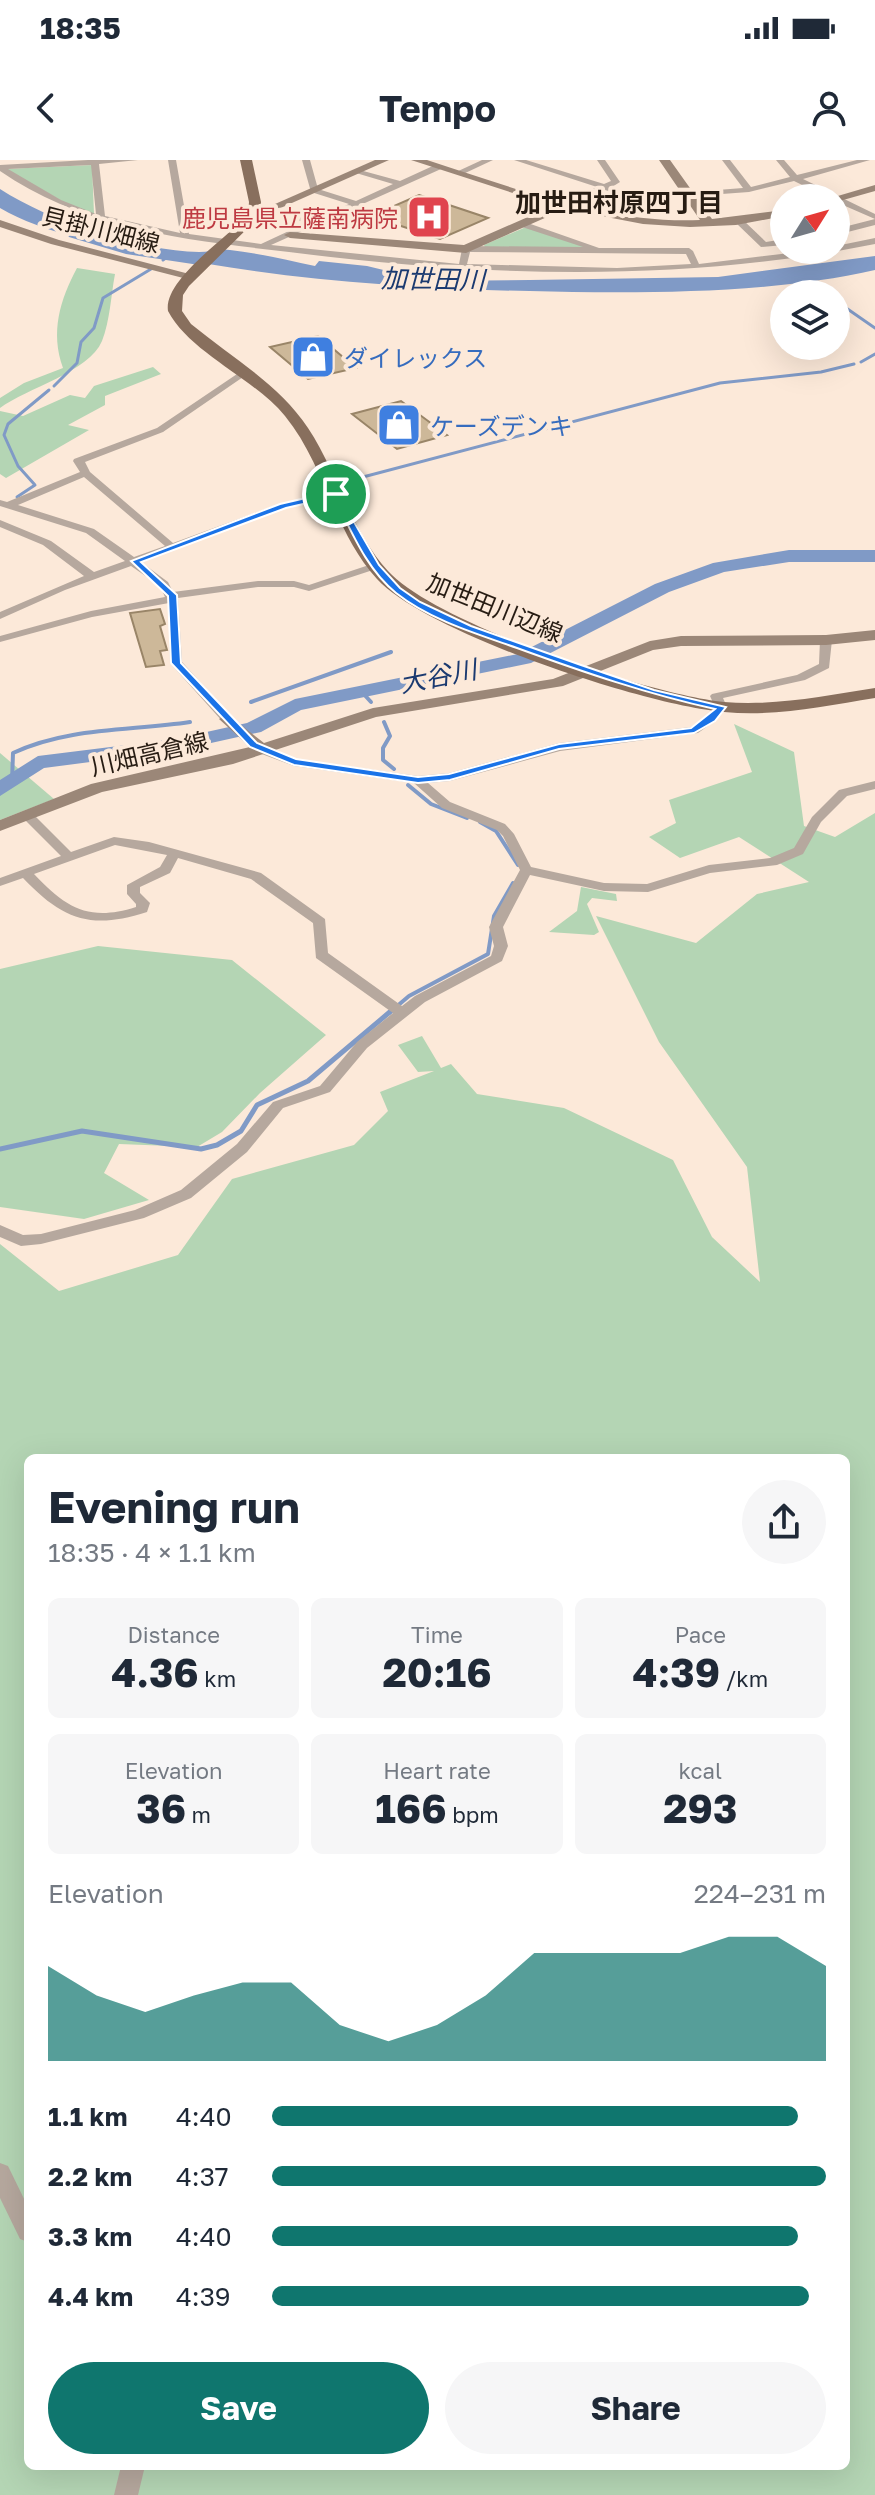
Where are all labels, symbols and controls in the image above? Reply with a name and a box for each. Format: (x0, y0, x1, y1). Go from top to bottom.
text: 18:35 (40, 10, 121, 46)
icon: back (24, 86, 68, 130)
icon: person (807, 86, 851, 130)
text: Tempo (379, 87, 496, 130)
north arrow (770, 184, 850, 264)
map controls (770, 184, 850, 360)
district label: 加世田村原四丁目 (515, 187, 723, 218)
hospital icon: 鹿児島県立薩南病院 (405, 193, 453, 241)
street label: 貝掛川畑線 (39, 200, 163, 258)
place label: 鹿児島県立薩南病院 (182, 203, 398, 232)
water label: 加世田川 (381, 263, 488, 295)
button: layers (770, 280, 850, 360)
shop icon: ダイレックス (289, 333, 337, 381)
place label: ダイレックス (344, 343, 487, 372)
shop icon: ケーズデンキ (375, 401, 423, 449)
place label: ケーズデンキ (430, 411, 573, 440)
pin (302, 460, 370, 528)
icon: arrive (314, 472, 358, 516)
street label: 加世田川辺線 (423, 567, 567, 647)
water label: 大谷川 (397, 653, 482, 699)
street label: 川畑高倉線 (87, 725, 211, 781)
text: Evening run (48, 1480, 300, 1533)
button: share (742, 1480, 826, 1564)
text: 18:35 · 4 × 1.1 km (48, 1537, 256, 1568)
text: Distance (127, 1621, 220, 1648)
text: Time (411, 1621, 463, 1648)
text: Pace (675, 1621, 726, 1648)
text: 4.36 (111, 1648, 199, 1696)
text: 20:16 (382, 1648, 492, 1696)
text: 4:39 (633, 1648, 720, 1696)
text: km (199, 1665, 236, 1692)
text: /km (720, 1665, 768, 1692)
text: Elevation (125, 1757, 223, 1784)
text: Heart rate (383, 1757, 491, 1784)
text: kcal (679, 1757, 722, 1784)
text: 36 (136, 1784, 186, 1832)
text: 166 (375, 1784, 447, 1832)
text: 293 (663, 1784, 737, 1832)
text: m (186, 1801, 211, 1828)
text: bpm (447, 1801, 499, 1828)
text: Elevation (48, 1878, 164, 1909)
text: 224–231 m (694, 1878, 826, 1909)
text: 1.1 km (48, 2101, 127, 2132)
text: 4:40 (176, 2101, 232, 2132)
text: 2.2 km (48, 2161, 132, 2192)
text: 4:37 (176, 2161, 229, 2192)
text: 3.3 km (48, 2221, 132, 2252)
text: 4:40 (176, 2221, 232, 2252)
text: 4.4 km (48, 2281, 133, 2312)
text: 4:39 (176, 2281, 231, 2312)
button: Save (48, 2362, 429, 2454)
button: Share (445, 2362, 826, 2454)

